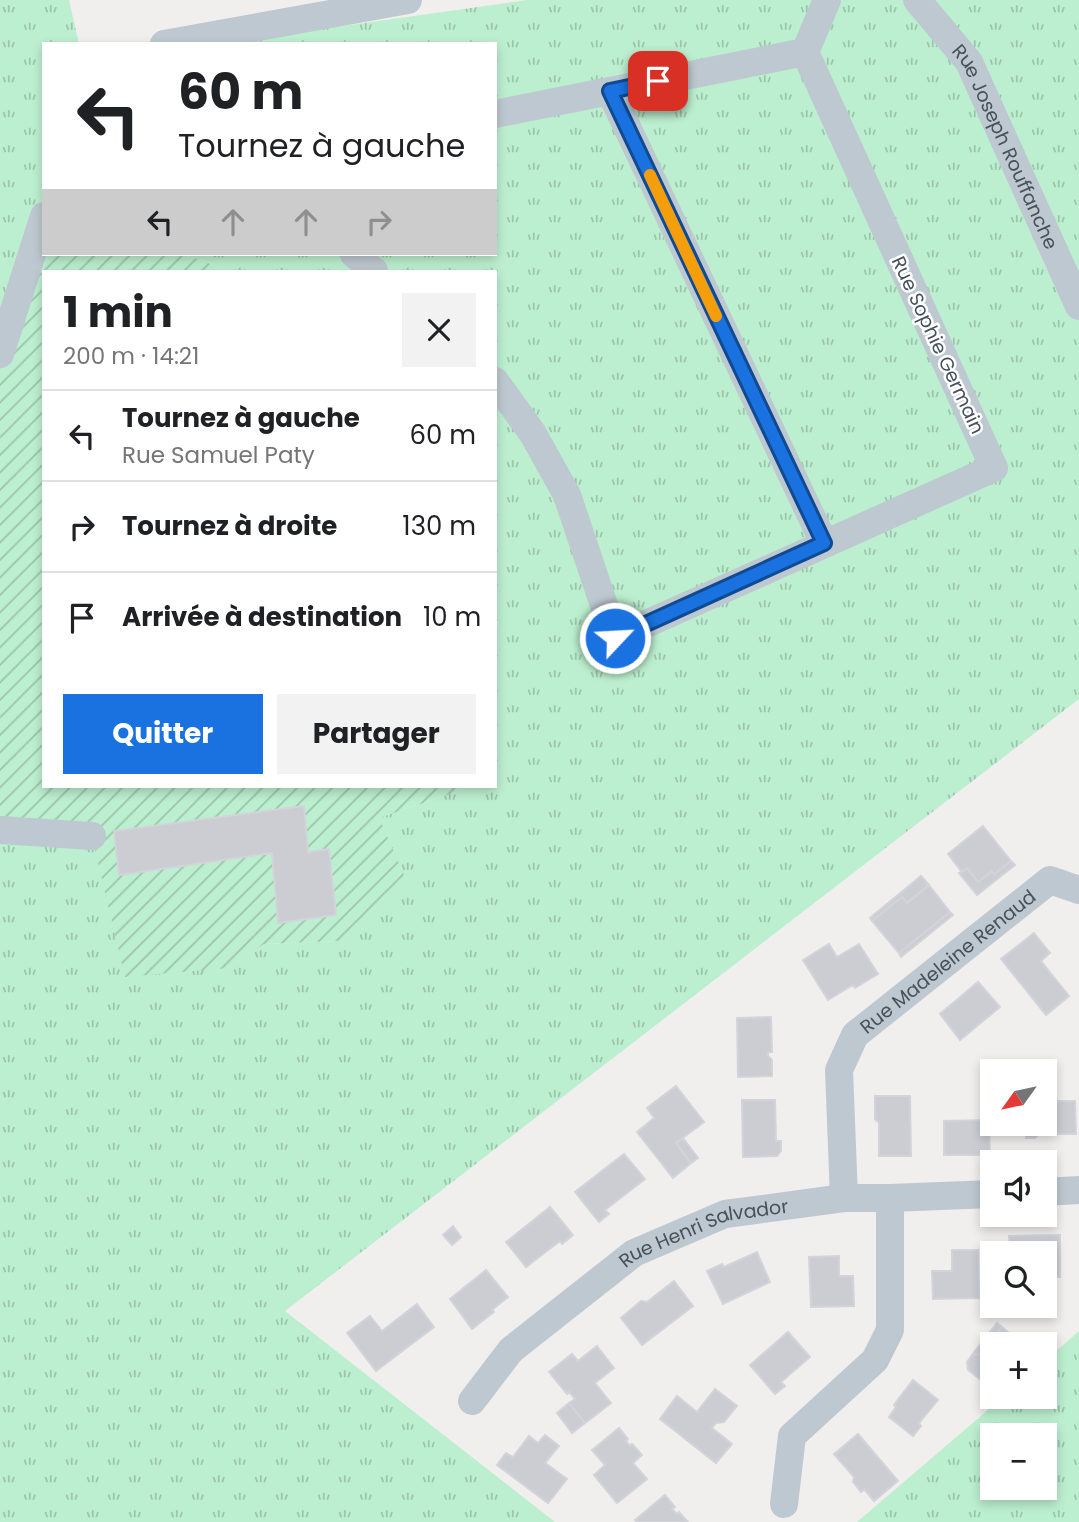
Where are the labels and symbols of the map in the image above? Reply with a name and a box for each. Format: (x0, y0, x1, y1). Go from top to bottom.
street label: Rue Joseph Rouffanche (946, 38, 1065, 253)
pin (628, 51, 688, 111)
street label: Rue Sophie Germain (885, 252, 991, 438)
position arrow (578, 601, 652, 675)
street label: Rue Madeleine Renaud (854, 883, 1041, 1040)
north arrow (980, 1059, 1057, 1136)
street label: Rue Henri Salvador (613, 1192, 790, 1274)

